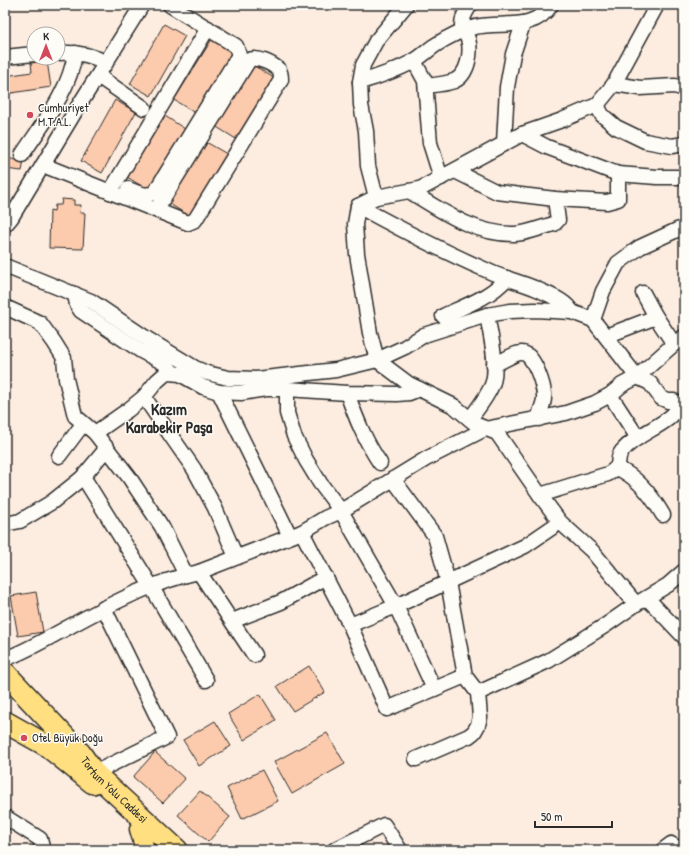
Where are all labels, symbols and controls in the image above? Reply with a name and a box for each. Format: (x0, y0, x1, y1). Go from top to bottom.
north arrow (26, 26, 66, 66)
text: K (43, 29, 49, 43)
place label: Cumhuriyet M.T.A.L. (38, 99, 90, 130)
marker: Cumhuriyet M.T.A.L. (25, 110, 35, 120)
district label: Kazım Karabekir Paşa (126, 398, 213, 438)
place label: Otel Büyük Doğu (32, 729, 103, 746)
marker: Otel Büyük Doğu (19, 733, 29, 743)
street label: Tortum Yolu Caddesi (77, 753, 152, 827)
scale bar (535, 803, 612, 829)
text: 50 m (541, 808, 562, 825)

